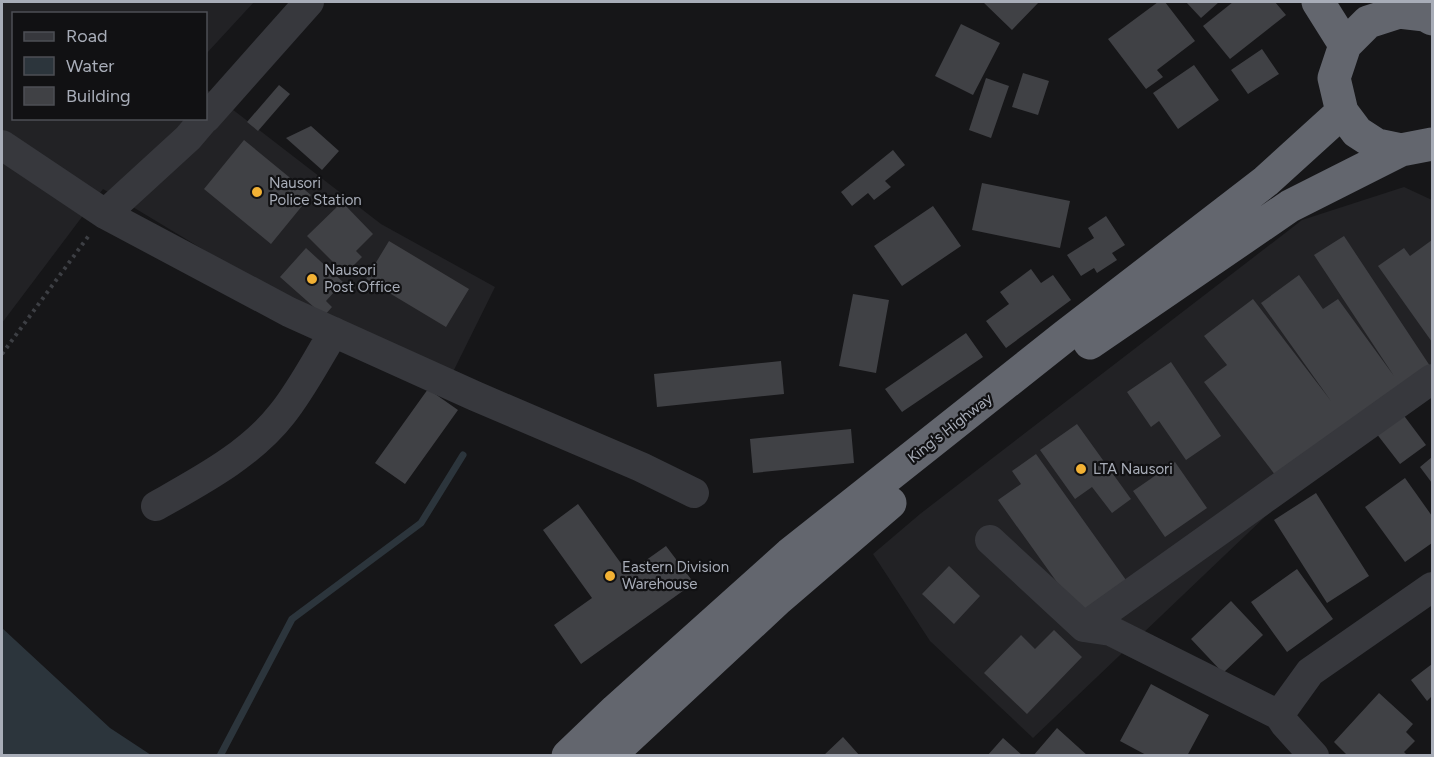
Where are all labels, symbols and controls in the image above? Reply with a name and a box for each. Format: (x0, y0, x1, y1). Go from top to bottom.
legend (12, 12, 207, 120)
text: Road (66, 25, 107, 47)
text: Water (66, 55, 114, 77)
text: Building (66, 85, 131, 107)
place label: Nausori Police Station (269, 174, 362, 209)
marker: Nausori Police Station (250, 185, 264, 199)
place label: Nausori Post Office (324, 261, 400, 296)
marker: Nausori Post Office (305, 272, 319, 286)
street label: King's Highway (904, 389, 996, 467)
place label: LTA Nausori (1093, 460, 1173, 478)
marker: LTA Nausori (1074, 462, 1088, 476)
place label: Eastern Division Warehouse (622, 558, 729, 593)
marker: Eastern Division Warehouse (603, 569, 617, 583)

